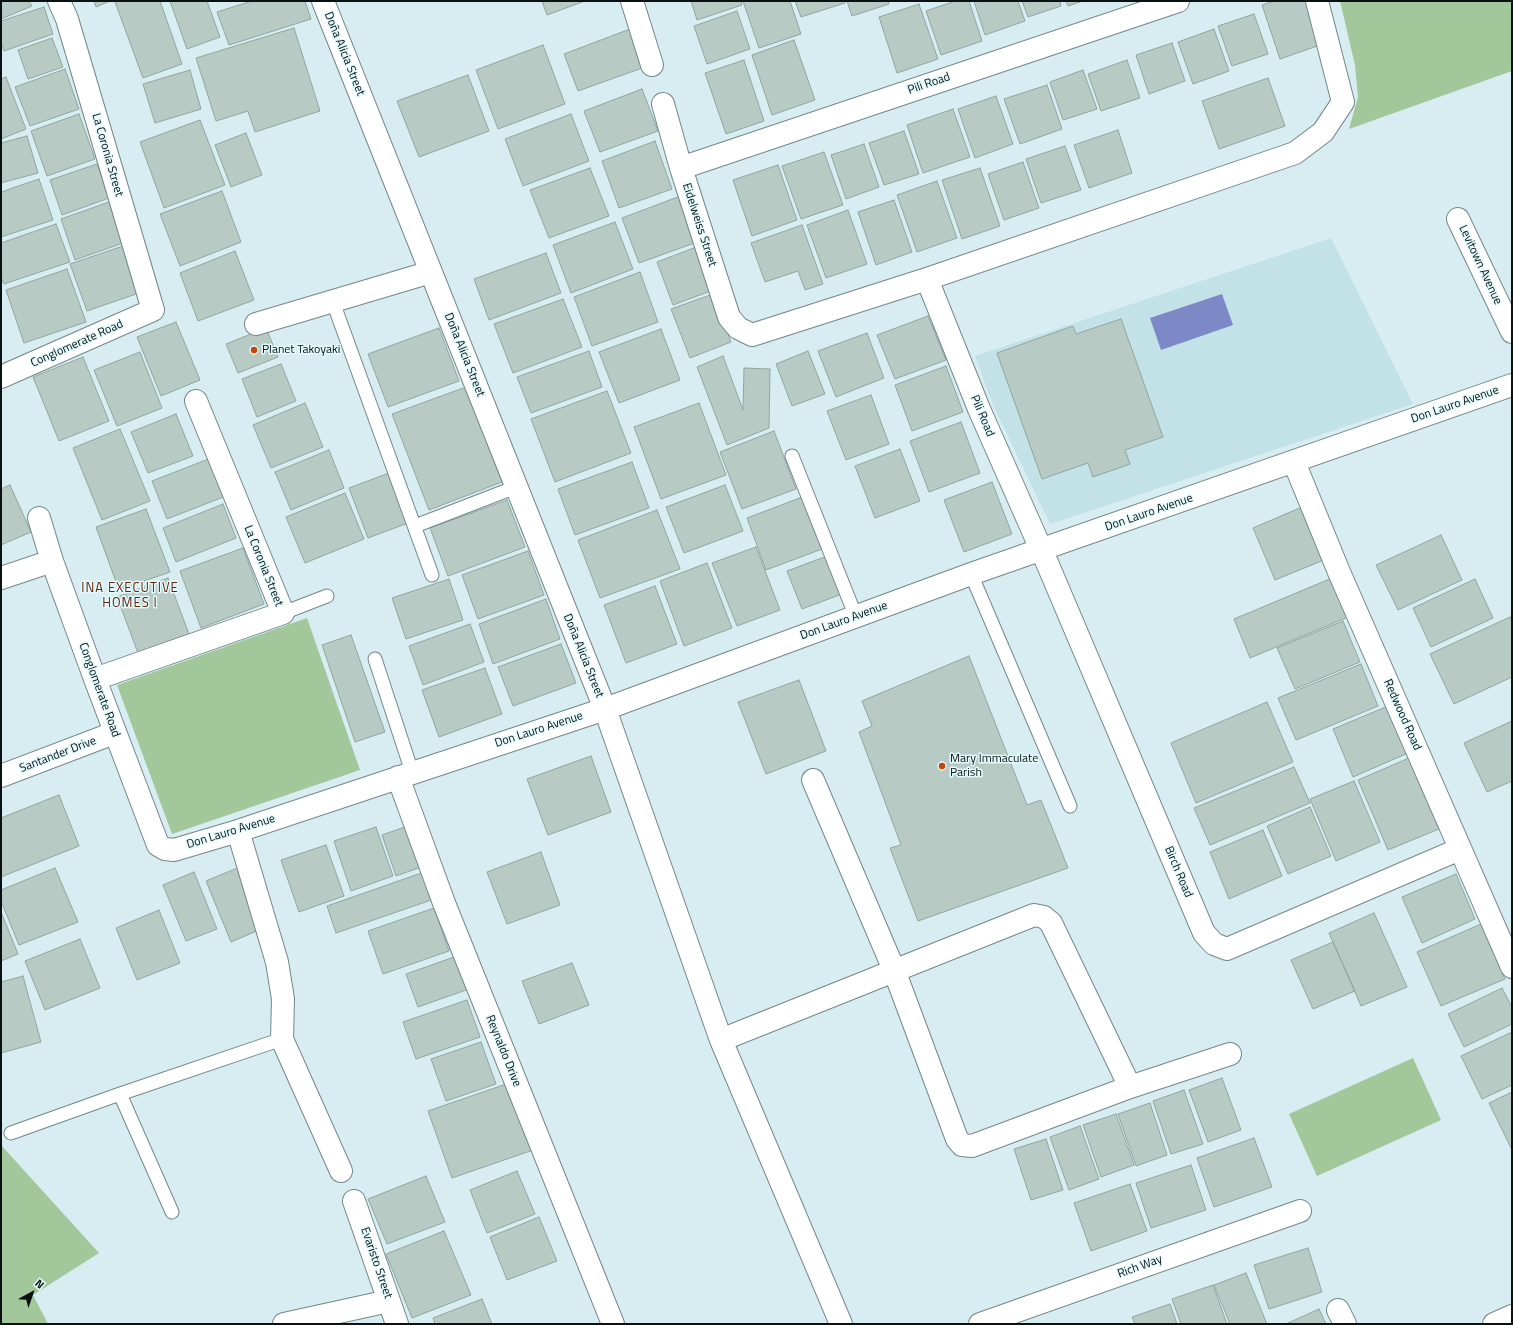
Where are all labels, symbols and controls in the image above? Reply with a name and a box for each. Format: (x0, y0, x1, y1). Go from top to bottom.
street label: Doña Alicia Street (321, 10, 367, 98)
street label: Pili Road (906, 70, 952, 98)
street label: La Coronia Street (88, 112, 126, 198)
street label: Eidelweiss Street (679, 181, 719, 269)
street label: Levitown Avenue (1455, 223, 1505, 307)
street label: Doña Alicia Street (441, 311, 487, 399)
street label: Conglomerate Road (29, 317, 125, 371)
place label: Planet Takoyaki (262, 343, 340, 357)
marker: Planet Takoyaki (249, 345, 259, 355)
street label: Don Lauro Avenue (1409, 383, 1501, 427)
street label: Pili Road (967, 393, 997, 439)
street label: Don Lauro Avenue (1103, 491, 1195, 535)
street label: La Coronia Street (240, 523, 286, 609)
district label: INA EXECUTIVE HOMES I (81, 581, 179, 612)
street label: Don Lauro Avenue (798, 599, 890, 643)
street label: Doña Alicia Street (560, 612, 606, 700)
street label: Conglomerate Road (75, 641, 123, 739)
street label: Redwood Road (1380, 677, 1424, 753)
street label: Don Lauro Avenue (493, 709, 585, 751)
street label: Santander Drive (18, 734, 98, 776)
place label: Mary Immaculate Parish (950, 752, 1038, 780)
marker: Mary Immaculate Parish (937, 761, 947, 771)
street label: Don Lauro Avenue (185, 812, 277, 852)
street label: Birch Road (1161, 844, 1195, 900)
street label: Reynaldo Drive (482, 1013, 524, 1089)
street label: Evaristo Street (357, 1225, 395, 1301)
street label: Rich Way (1116, 1252, 1164, 1282)
north arrow (12, 1273, 52, 1313)
text: N (32, 1275, 48, 1292)

